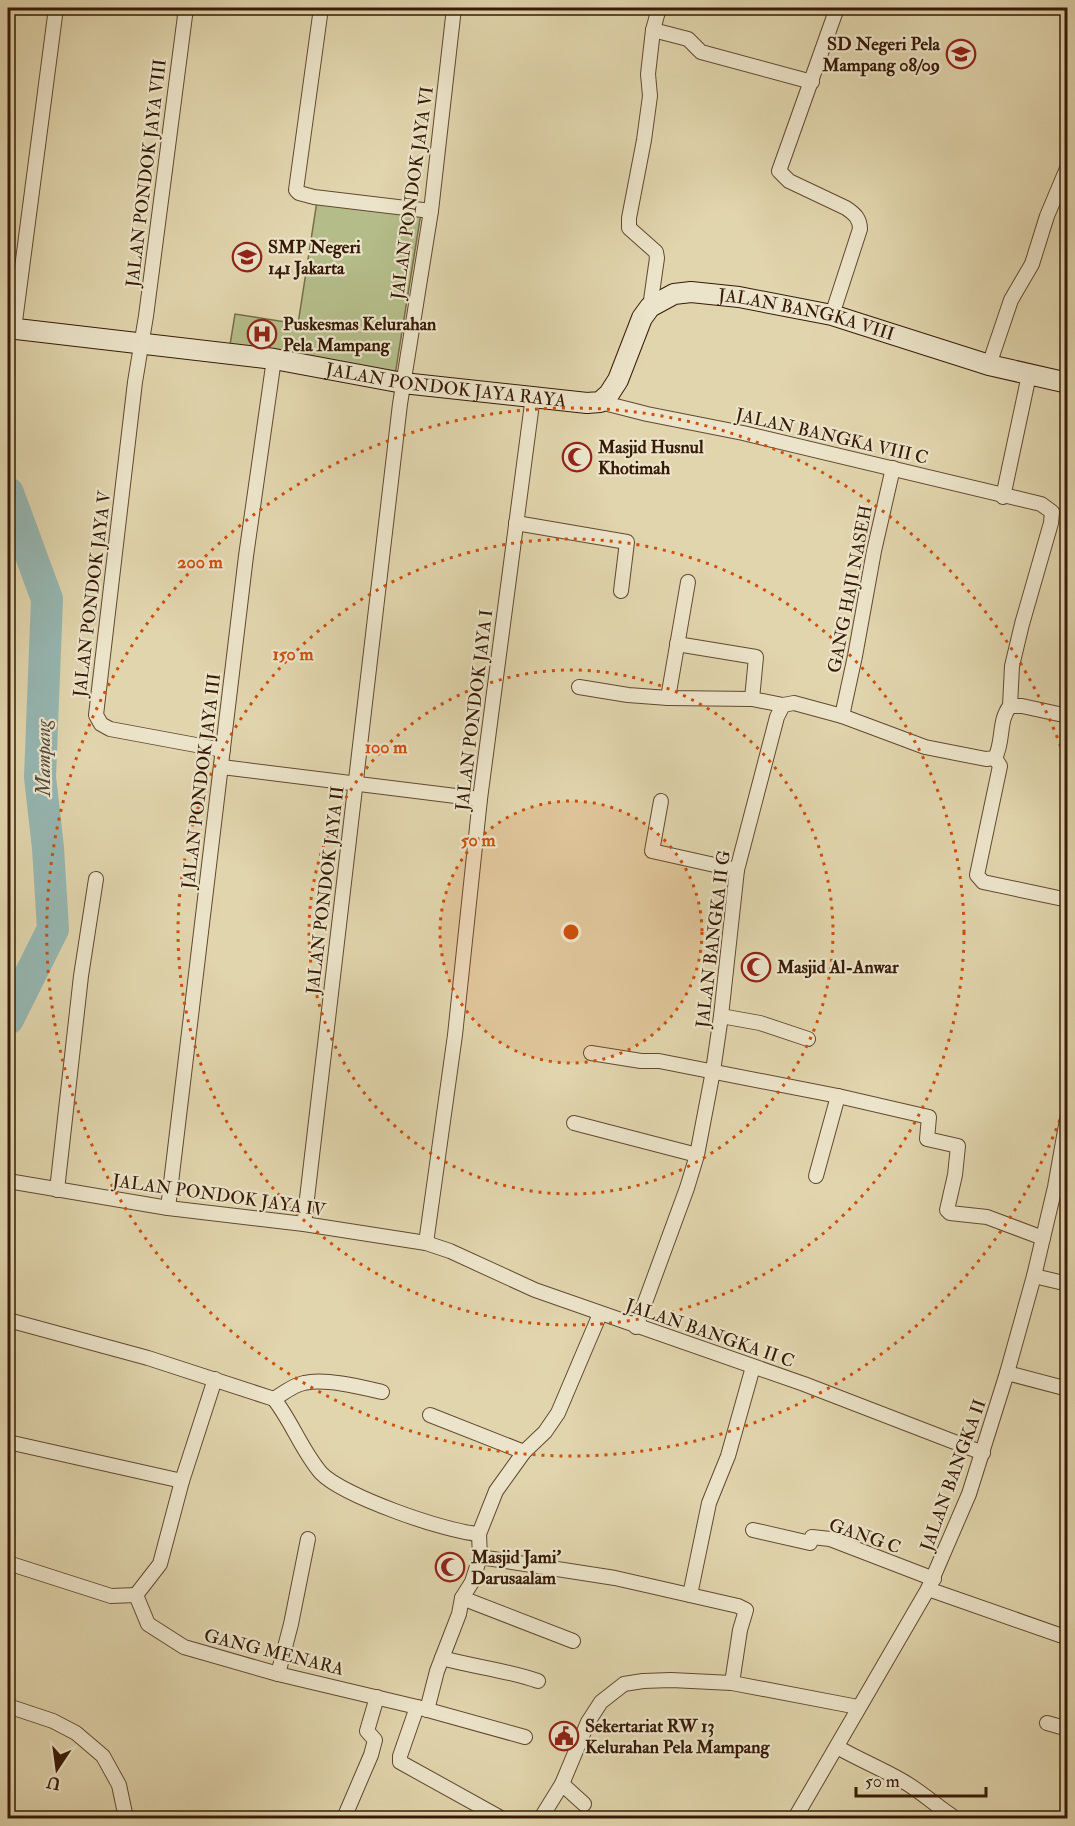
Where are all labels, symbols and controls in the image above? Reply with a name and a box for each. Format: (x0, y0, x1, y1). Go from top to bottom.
place label: SD Negeri Pela Mampang 08/09 (821, 33, 941, 77)
school or university icon: SD Negeri Pela Mampang 08/09 (945, 38, 977, 70)
street label: JALAN PONDOK JAYA VIII (121, 58, 172, 289)
street label: JALAN PONDOK JAYA VI (386, 85, 439, 302)
place label: SMP Negeri 141 Jakarta (268, 236, 361, 280)
school or university icon: SMP Negeri 141 Jakarta (231, 241, 263, 273)
street label: JALAN BANGKA VIII (716, 284, 897, 346)
place label: Puskesmas Kelurahan Pela Mampang (283, 313, 437, 357)
hospital icon: Puskesmas Kelurahan Pela Mampang (246, 318, 278, 350)
street label: JALAN PONDOK JAYA RAYA (323, 358, 568, 413)
street label: JALAN BANGKA VIII C (732, 403, 930, 470)
place label: Masjid Husnul Khotimah (597, 436, 704, 480)
mosque icon: Masjid Husnul Khotimah (561, 441, 593, 473)
street label: JALAN PONDOK JAYA V (68, 488, 117, 700)
street label: GANG HAJI NASEH (823, 503, 878, 675)
text: 200 m (177, 551, 224, 574)
street label: JALAN PONDOK JAYA I (451, 608, 498, 813)
text: 150 m (272, 643, 315, 666)
street label: JALAN PONDOK JAYA III (177, 672, 226, 891)
water label: Mampang (31, 718, 56, 797)
text: 100 m (365, 736, 408, 759)
street label: JALAN PONDOK JAYA II (301, 785, 350, 997)
text: 50 m (461, 829, 496, 852)
street label: JALAN BANGKA II G (691, 849, 736, 1030)
centre of rings (561, 922, 581, 942)
mosque icon: Masjid Al-Anwar (740, 951, 772, 983)
place label: Masjid Al-Anwar (776, 956, 899, 979)
street label: JALAN PONDOK JAYA IV (110, 1169, 328, 1222)
street label: JALAN BANGKA II C (621, 1293, 797, 1373)
street label: JALAN BANGKA II (915, 1396, 992, 1555)
street label: GANG C (826, 1513, 904, 1559)
place label: Masjid Jami' Darusaalam (470, 1546, 561, 1590)
mosque icon: Masjid Jami' Darusaalam (434, 1551, 466, 1583)
street label: GANG MENARA (202, 1624, 347, 1681)
place label: Sekertariat RW 13 Kelurahan Pela Mampang (585, 1715, 771, 1759)
public building icon: Sekertariat RW 13 Kelurahan Pela Mampang (548, 1720, 580, 1752)
north arrow (27, 1739, 87, 1799)
scale bar (856, 1760, 986, 1798)
text: 50 m (865, 1770, 900, 1793)
text: U (44, 1771, 63, 1794)

